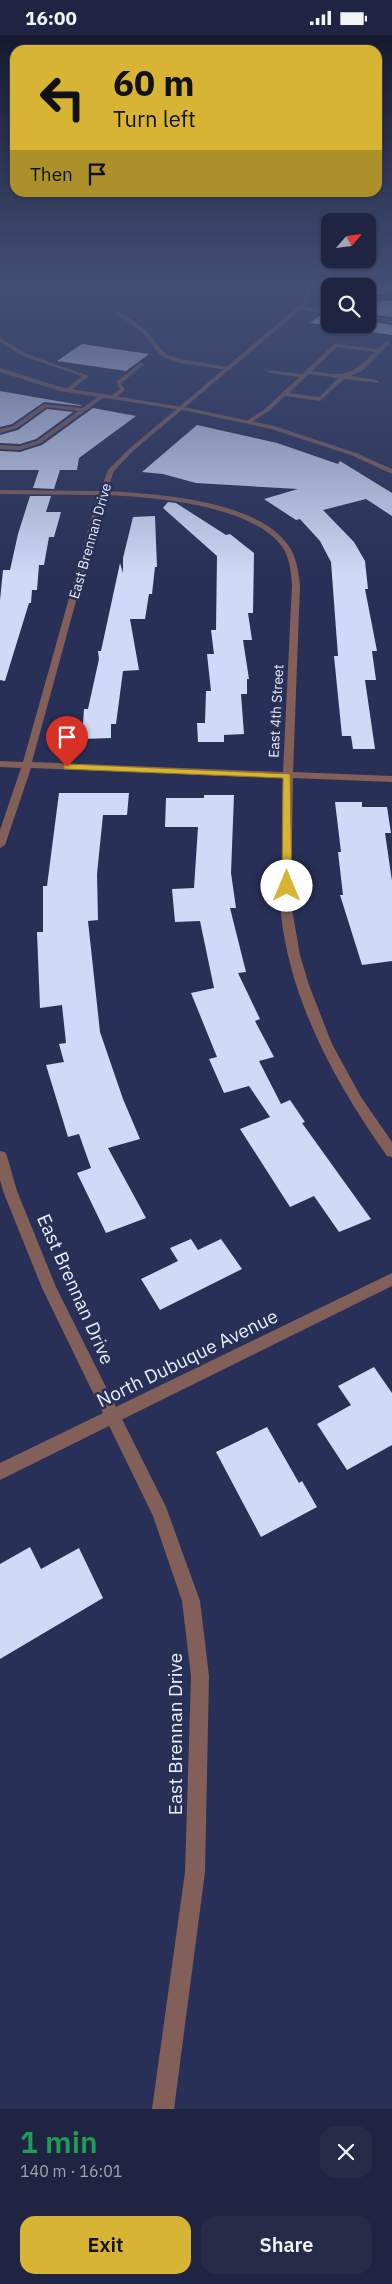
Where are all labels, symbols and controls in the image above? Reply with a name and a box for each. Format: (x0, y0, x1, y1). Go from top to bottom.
text: 16:00 (25, 6, 77, 30)
text: 60 m (113, 60, 195, 106)
icon: left (30, 65, 95, 130)
text: Turn left (113, 104, 196, 133)
icon: arrive (83, 160, 111, 188)
text: Then (30, 162, 73, 186)
north arrow (321, 213, 376, 267)
map controls (321, 213, 376, 333)
button: search (321, 278, 376, 333)
street label: East Brennan Drive (65, 481, 115, 601)
street label: East 4th Street (265, 664, 287, 758)
pin (46, 716, 88, 767)
icon: arrive (53, 723, 81, 751)
position arrow (260, 859, 312, 911)
street label: East Brennan Drive (32, 1210, 120, 1368)
street label: North Dubuque Avenue (92, 1304, 282, 1412)
street label: East Brennan Drive (163, 1653, 187, 1815)
text: 1 min (20, 2122, 98, 2161)
button: close (320, 2126, 372, 2178)
text: 140 m · 16:01 (20, 2161, 122, 2181)
button: Exit (20, 2216, 191, 2274)
button: Share (201, 2216, 372, 2274)

